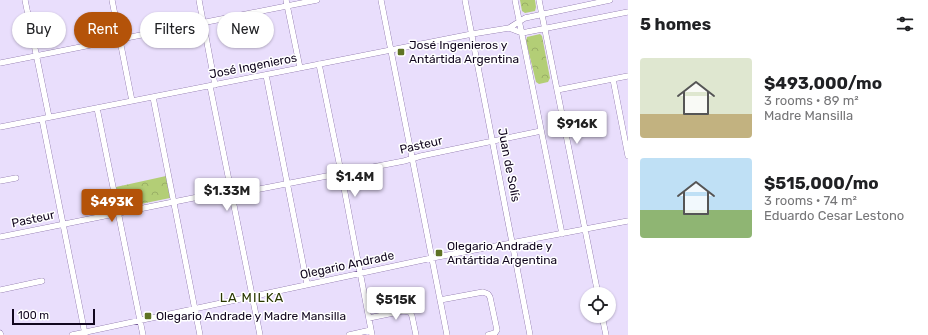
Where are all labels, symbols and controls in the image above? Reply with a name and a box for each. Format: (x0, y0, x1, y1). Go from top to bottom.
chip: Buy (12, 12, 66, 48)
chip: Rent (74, 12, 132, 48)
chip: Filters (140, 12, 209, 48)
chip: New (217, 12, 274, 48)
icon: filters (894, 13, 916, 35)
text: 5 homes (640, 14, 711, 34)
place label: José Ingenieros y Antártida Argentina (409, 38, 519, 66)
marker: José Ingenieros y Antártida Argentina (396, 47, 406, 57)
street label: José Ingenieros (208, 51, 298, 81)
text: $493,000/mo (764, 73, 882, 93)
icon: home (672, 74, 720, 122)
text: 3 rooms · 89 m² (764, 93, 859, 108)
text: Madre Mansilla (764, 108, 853, 123)
pin: $916K (549, 111, 605, 145)
text: $916K (557, 116, 597, 131)
street label: Juan de Solís (495, 127, 523, 203)
street label: Pasteur (398, 133, 444, 157)
pin: $1.4M (327, 164, 383, 198)
text: $1.4M (336, 169, 374, 184)
text: $515,000/mo (764, 173, 879, 193)
icon: home (672, 174, 720, 222)
pin: $1.33M (194, 178, 260, 212)
text: $1.33M (204, 183, 250, 198)
pin: $493K (84, 189, 140, 223)
text: 3 rooms · 74 m² (764, 193, 857, 208)
text: $493K (91, 194, 133, 209)
street label: Pasteur (10, 208, 56, 230)
text: Eduardo Cesar Lestono (764, 208, 904, 223)
place label: Olegario Andrade y Antártida Argentina (447, 239, 557, 267)
street label: Olegario Andrade (299, 248, 396, 282)
marker: Olegario Andrade y Antártida Argentina (434, 248, 444, 258)
pin: $515K (368, 287, 424, 321)
map controls (580, 287, 616, 323)
button: locate (580, 287, 616, 323)
district label: LA MILKA (220, 290, 284, 305)
text: $515K (376, 292, 416, 307)
scale bar (12, 307, 95, 326)
text: 100 m (18, 309, 49, 322)
place label: Olegario Andrade y Madre Mansilla (156, 309, 346, 323)
marker: Olegario Andrade y Madre Mansilla (143, 311, 153, 321)

